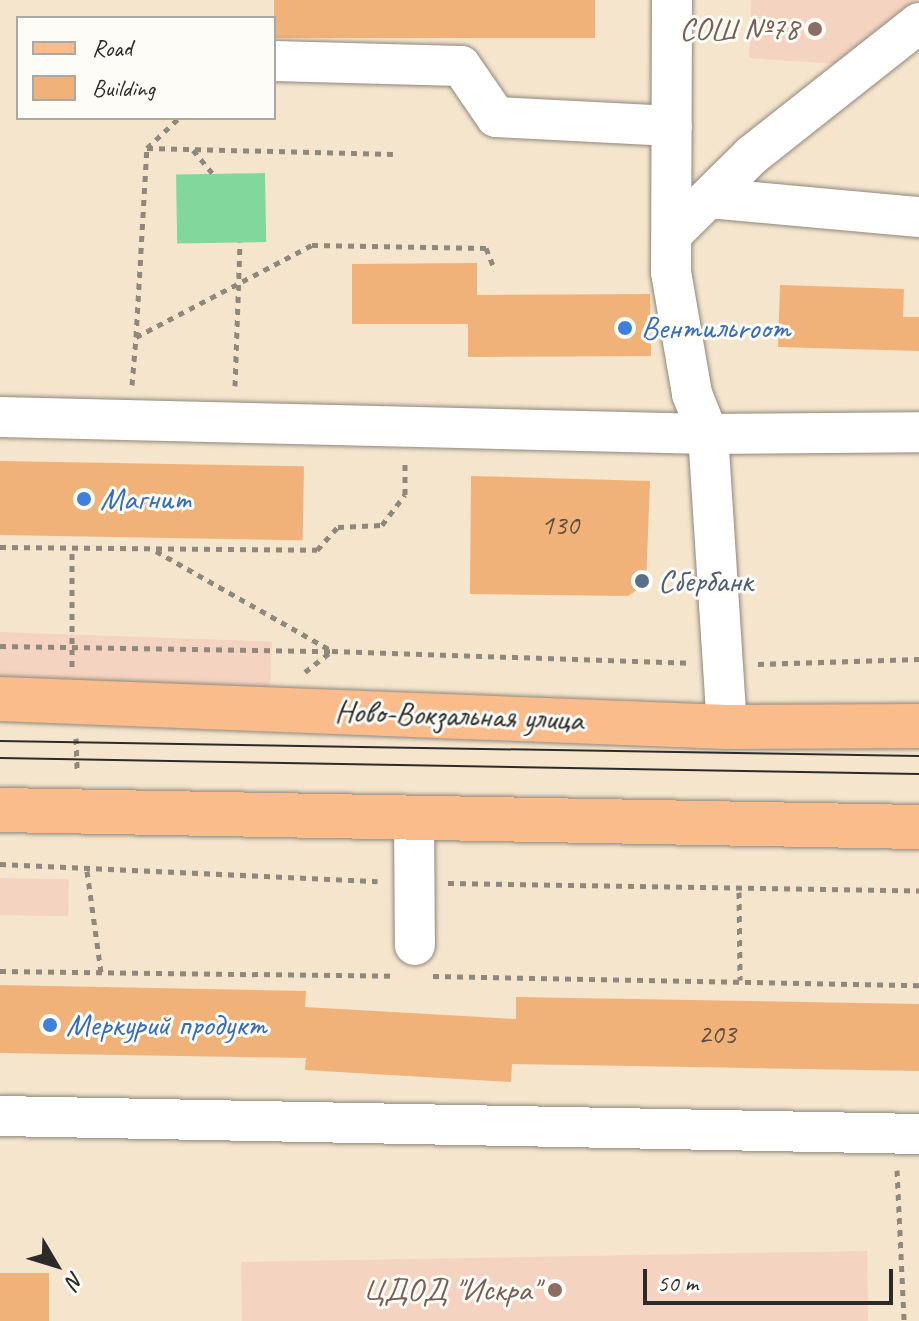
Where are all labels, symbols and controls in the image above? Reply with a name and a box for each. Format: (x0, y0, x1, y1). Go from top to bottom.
place label: СОШ №78 (679, 10, 799, 48)
legend (16, 16, 276, 120)
marker: СОШ №78 (806, 20, 824, 38)
text: Road (92, 33, 132, 63)
text: Building (92, 73, 155, 103)
place label: Вентильroom (641, 309, 790, 347)
marker: Вентильroom (616, 319, 634, 337)
place label: Магнит (100, 480, 191, 518)
marker: Магнит (75, 490, 93, 508)
house number: 130 (541, 508, 579, 542)
place label: Сбербанк (658, 562, 753, 600)
marker: Сбербанк (633, 572, 651, 590)
street label: Ново-Вокзальная улица (333, 692, 585, 740)
place label: Меркурий продукт (66, 1006, 266, 1044)
marker: Меркурий продукт (41, 1016, 59, 1034)
house number: 203 (698, 1017, 736, 1051)
north arrow (16, 1225, 96, 1305)
scale bar (647, 1253, 897, 1303)
text: N (60, 1266, 90, 1294)
text: 50 m (657, 1268, 698, 1298)
place label: ЦДОД "Искра" (363, 1271, 539, 1309)
marker: ЦДОД "Искра" (546, 1281, 564, 1299)

